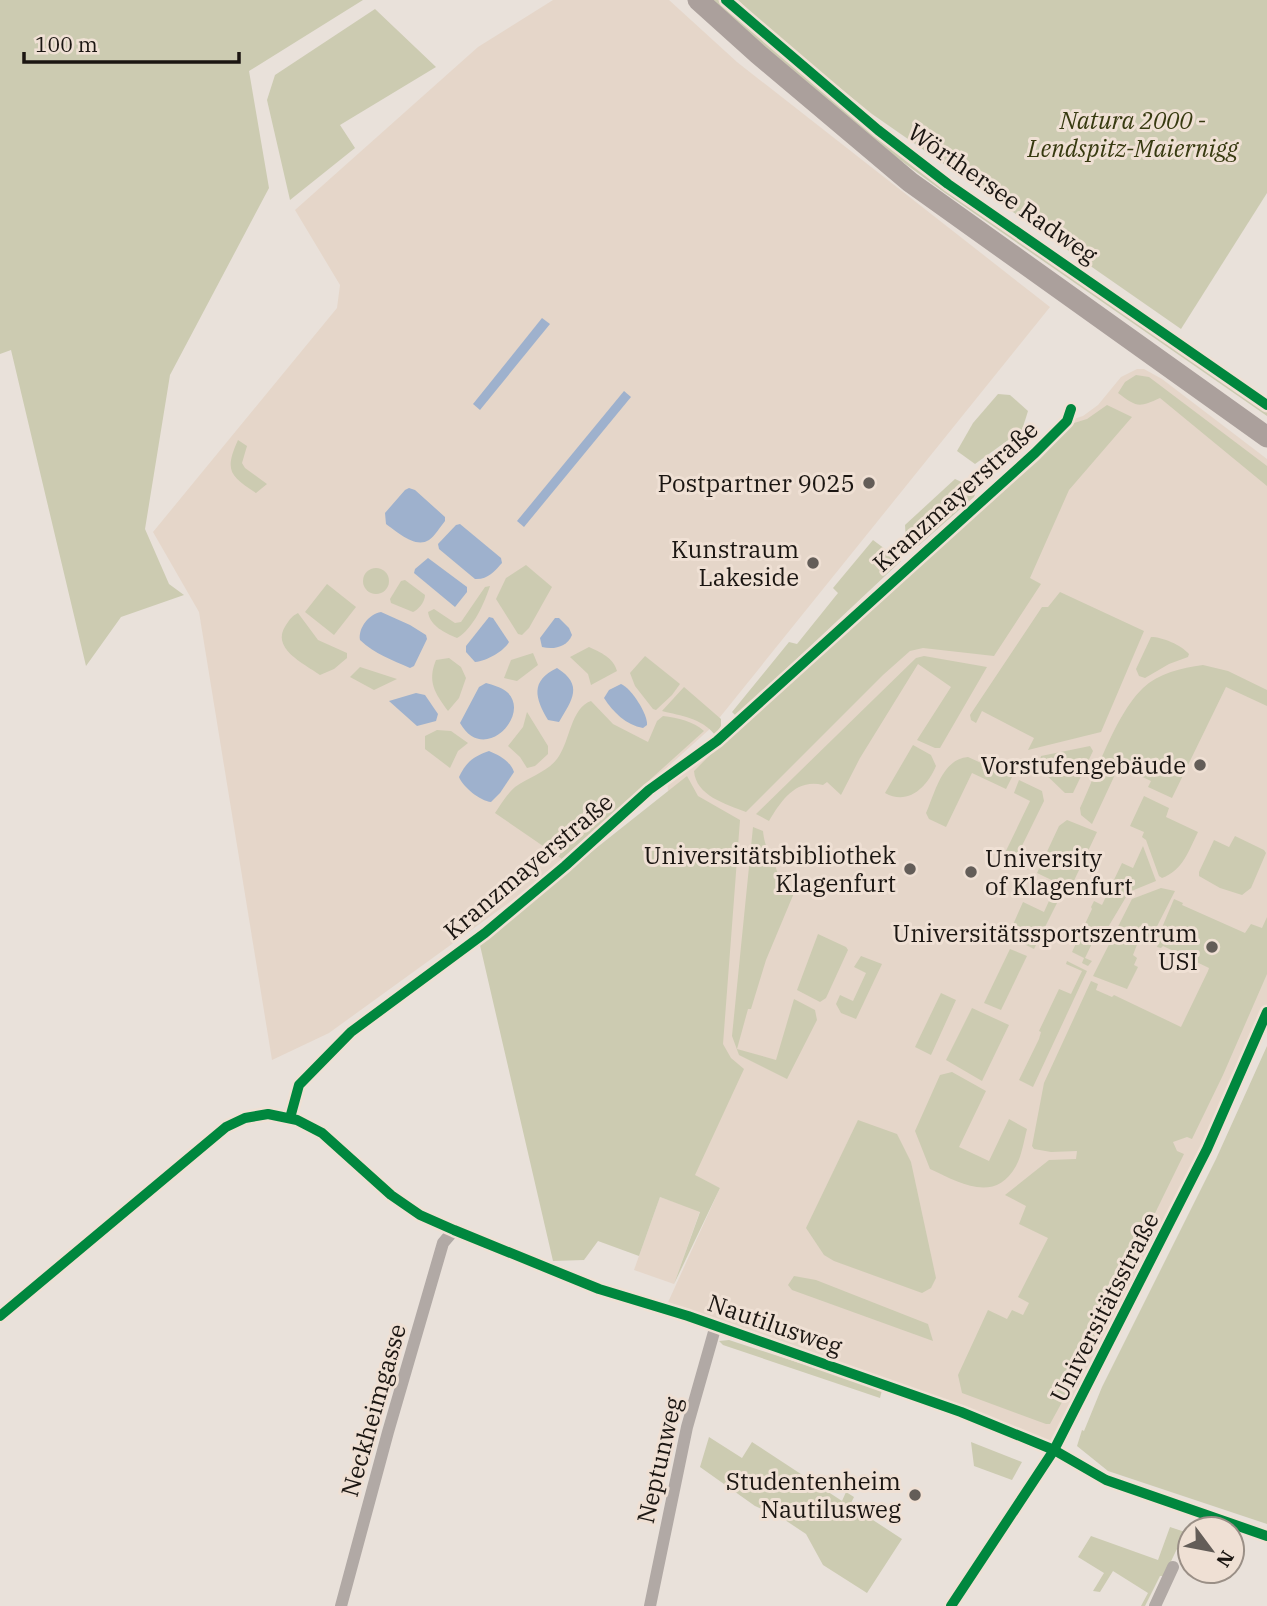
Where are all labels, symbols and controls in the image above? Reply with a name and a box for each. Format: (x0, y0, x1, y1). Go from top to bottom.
scale bar (24, 21, 240, 65)
text: 100 m (35, 30, 98, 58)
park label: Natura 2000 - Lendspitz-Maiernigg (1027, 104, 1239, 164)
street label: Wörthersee Radweg (902, 115, 1104, 271)
street label: Kranzmayerstraße (866, 413, 1044, 579)
place label: Postpartner 9025 (658, 467, 855, 499)
marker: Postpartner 9025 (861, 475, 877, 491)
place label: Kunstraum Lakeside (671, 533, 799, 593)
marker: Kunstraum Lakeside (805, 555, 821, 571)
place label: Vorstufengebäude (980, 749, 1186, 781)
marker: Vorstufengebäude (1192, 757, 1208, 773)
street label: Kranzmayerstraße (437, 786, 619, 946)
place label: Universitätsbibliothek Klagenfurt (644, 839, 896, 899)
place label: University of Klagenfurt (985, 842, 1133, 902)
marker: Universitätsbibliothek Klagenfurt (902, 861, 918, 877)
marker: University of Klagenfurt (963, 864, 979, 880)
place label: Universitätssportszentrum USI (893, 917, 1198, 977)
marker: Universitätssportszentrum USI (1204, 939, 1220, 955)
street label: Universitätsstraße (1042, 1207, 1166, 1407)
street label: Nautilusweg (703, 1286, 847, 1362)
street label: Neckheimgasse (333, 1320, 413, 1500)
street label: Neptunweg (629, 1394, 689, 1526)
place label: Studentenheim Nautilusweg (726, 1465, 901, 1525)
marker: Studentenheim Nautilusweg (907, 1487, 923, 1503)
north arrow (1176, 1515, 1246, 1585)
text: N (1211, 1546, 1240, 1572)

